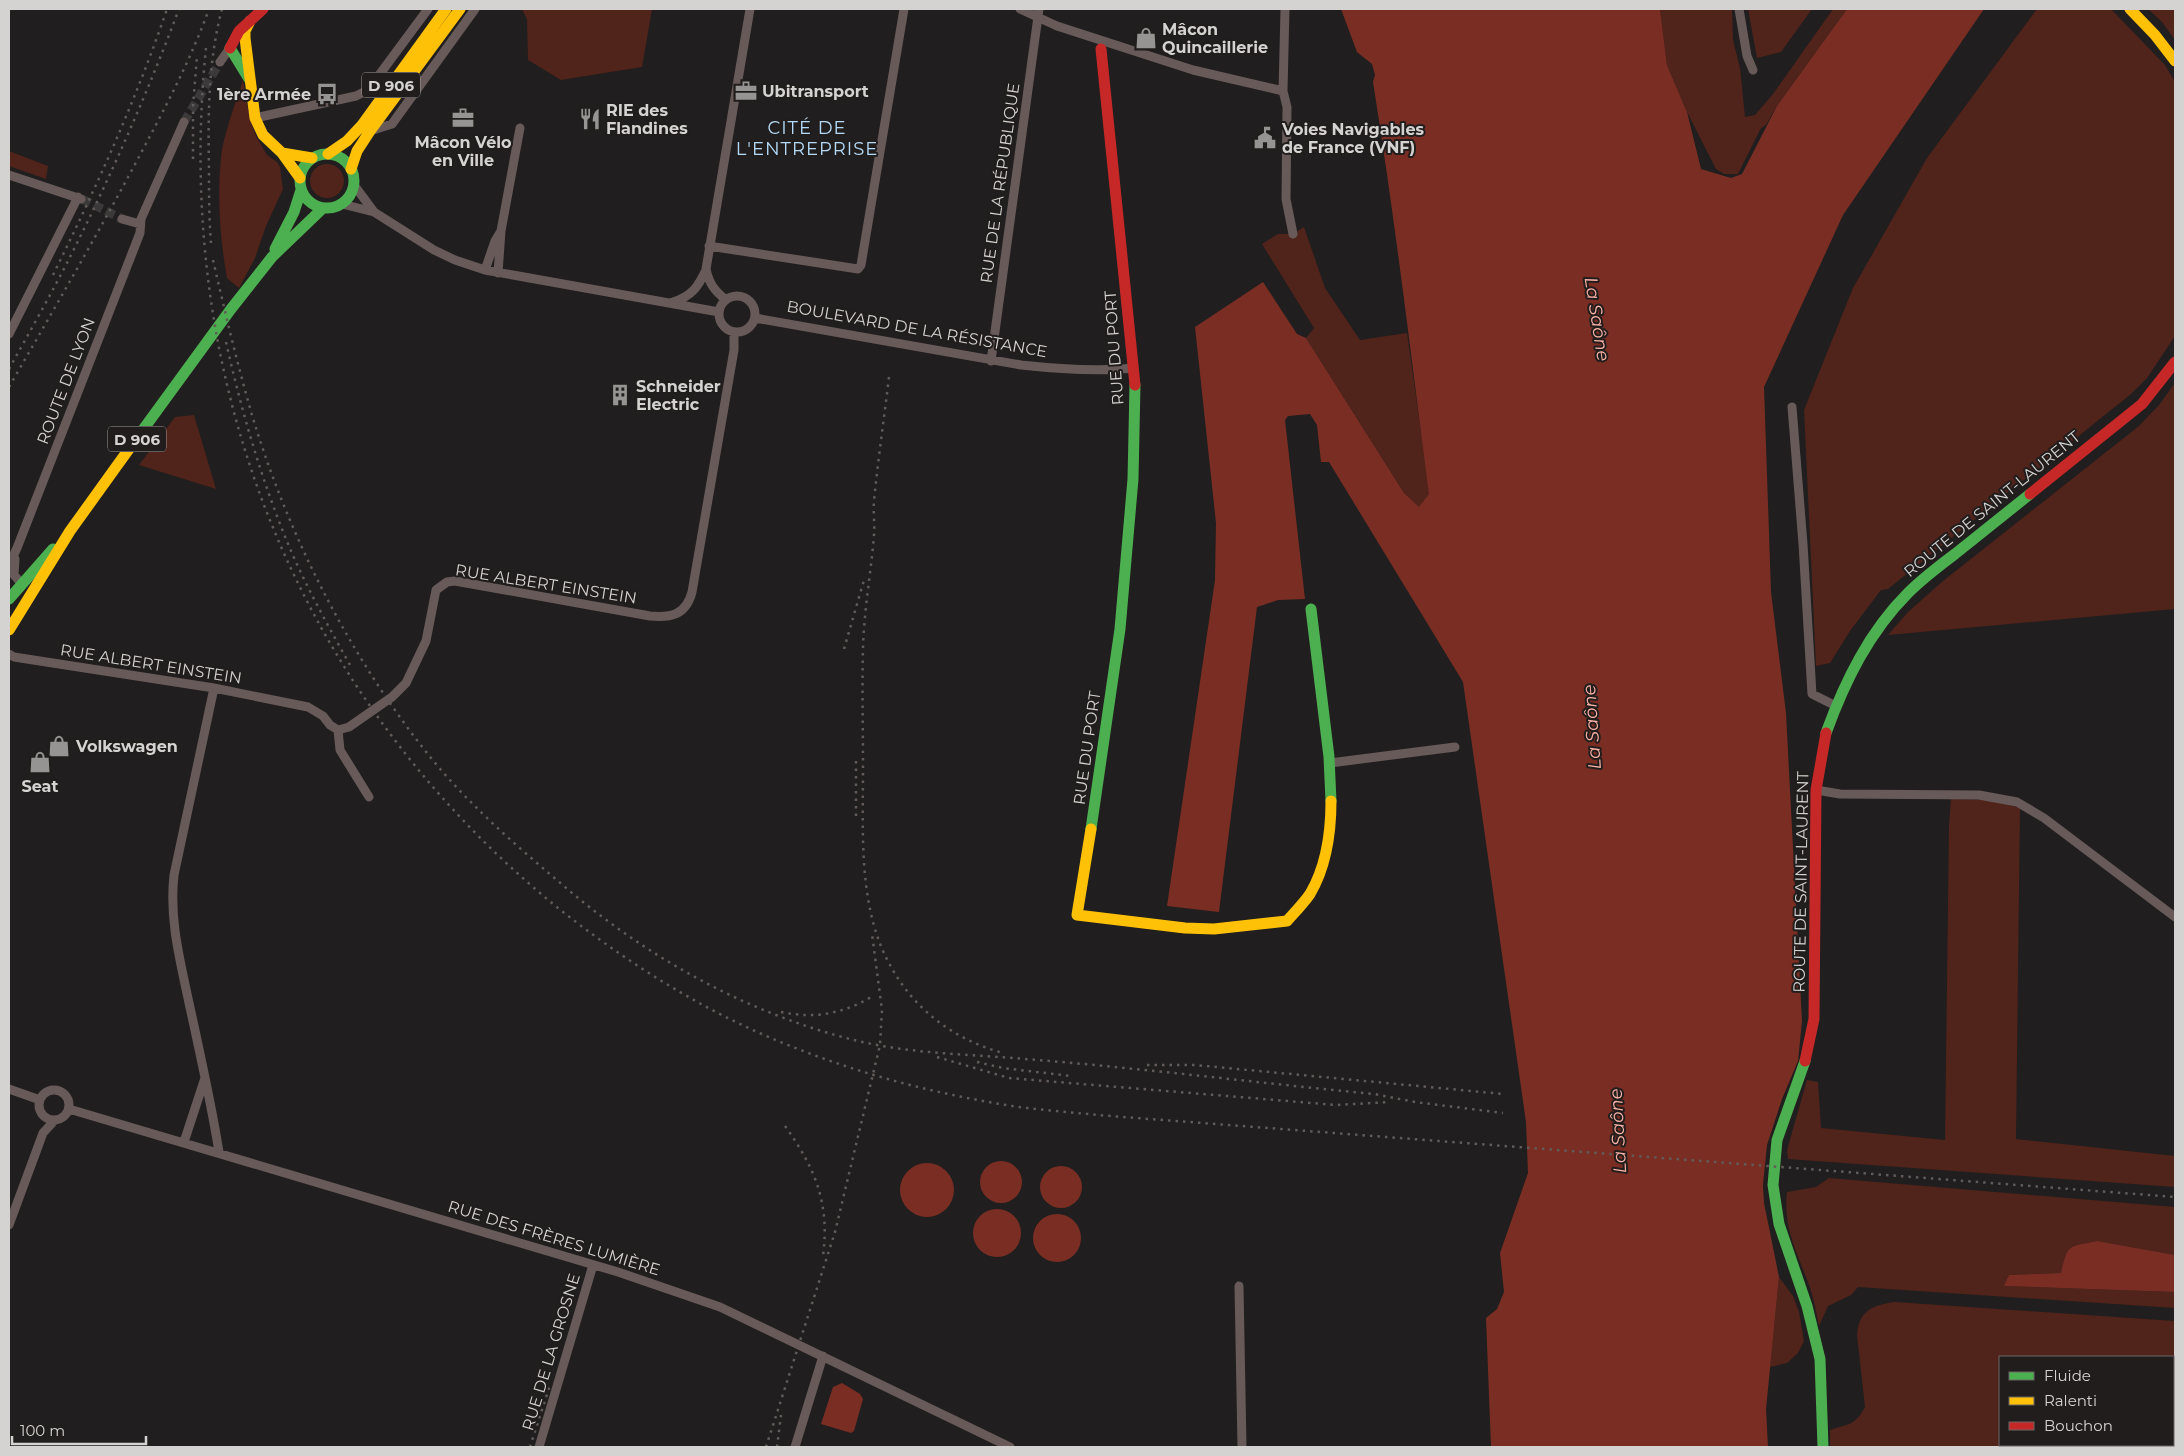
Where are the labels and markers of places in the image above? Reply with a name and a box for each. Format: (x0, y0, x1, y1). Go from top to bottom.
place label: Mâcon Quincaillerie (1162, 20, 1268, 57)
shop icon: Mâcon Quincaillerie (1133, 25, 1159, 51)
office icon: Ubitransport (733, 78, 759, 104)
bus stop icon: 1ère Armée (314, 81, 340, 107)
place label: Ubitransport (762, 82, 869, 101)
place label: 1ère Armée (217, 85, 311, 104)
place label: RIE des Flandines (606, 101, 688, 138)
office icon: Mâcon Vélo en Ville (450, 105, 476, 131)
restaurant icon: RIE des Flandines (577, 106, 603, 132)
place label: Voies Navigables de France (VNF) (1281, 120, 1425, 157)
public building icon: Voies Navigables de France (VNF) (1252, 125, 1278, 151)
place label: Mâcon Vélo en Ville (414, 133, 512, 170)
place label: Schneider Electric (636, 377, 721, 414)
building icon: Schneider Electric (607, 382, 633, 408)
shop icon: Volkswagen (46, 733, 72, 759)
place label: Volkswagen (75, 737, 178, 756)
shop icon: Seat (27, 749, 53, 775)
place label: Seat (22, 777, 58, 796)

